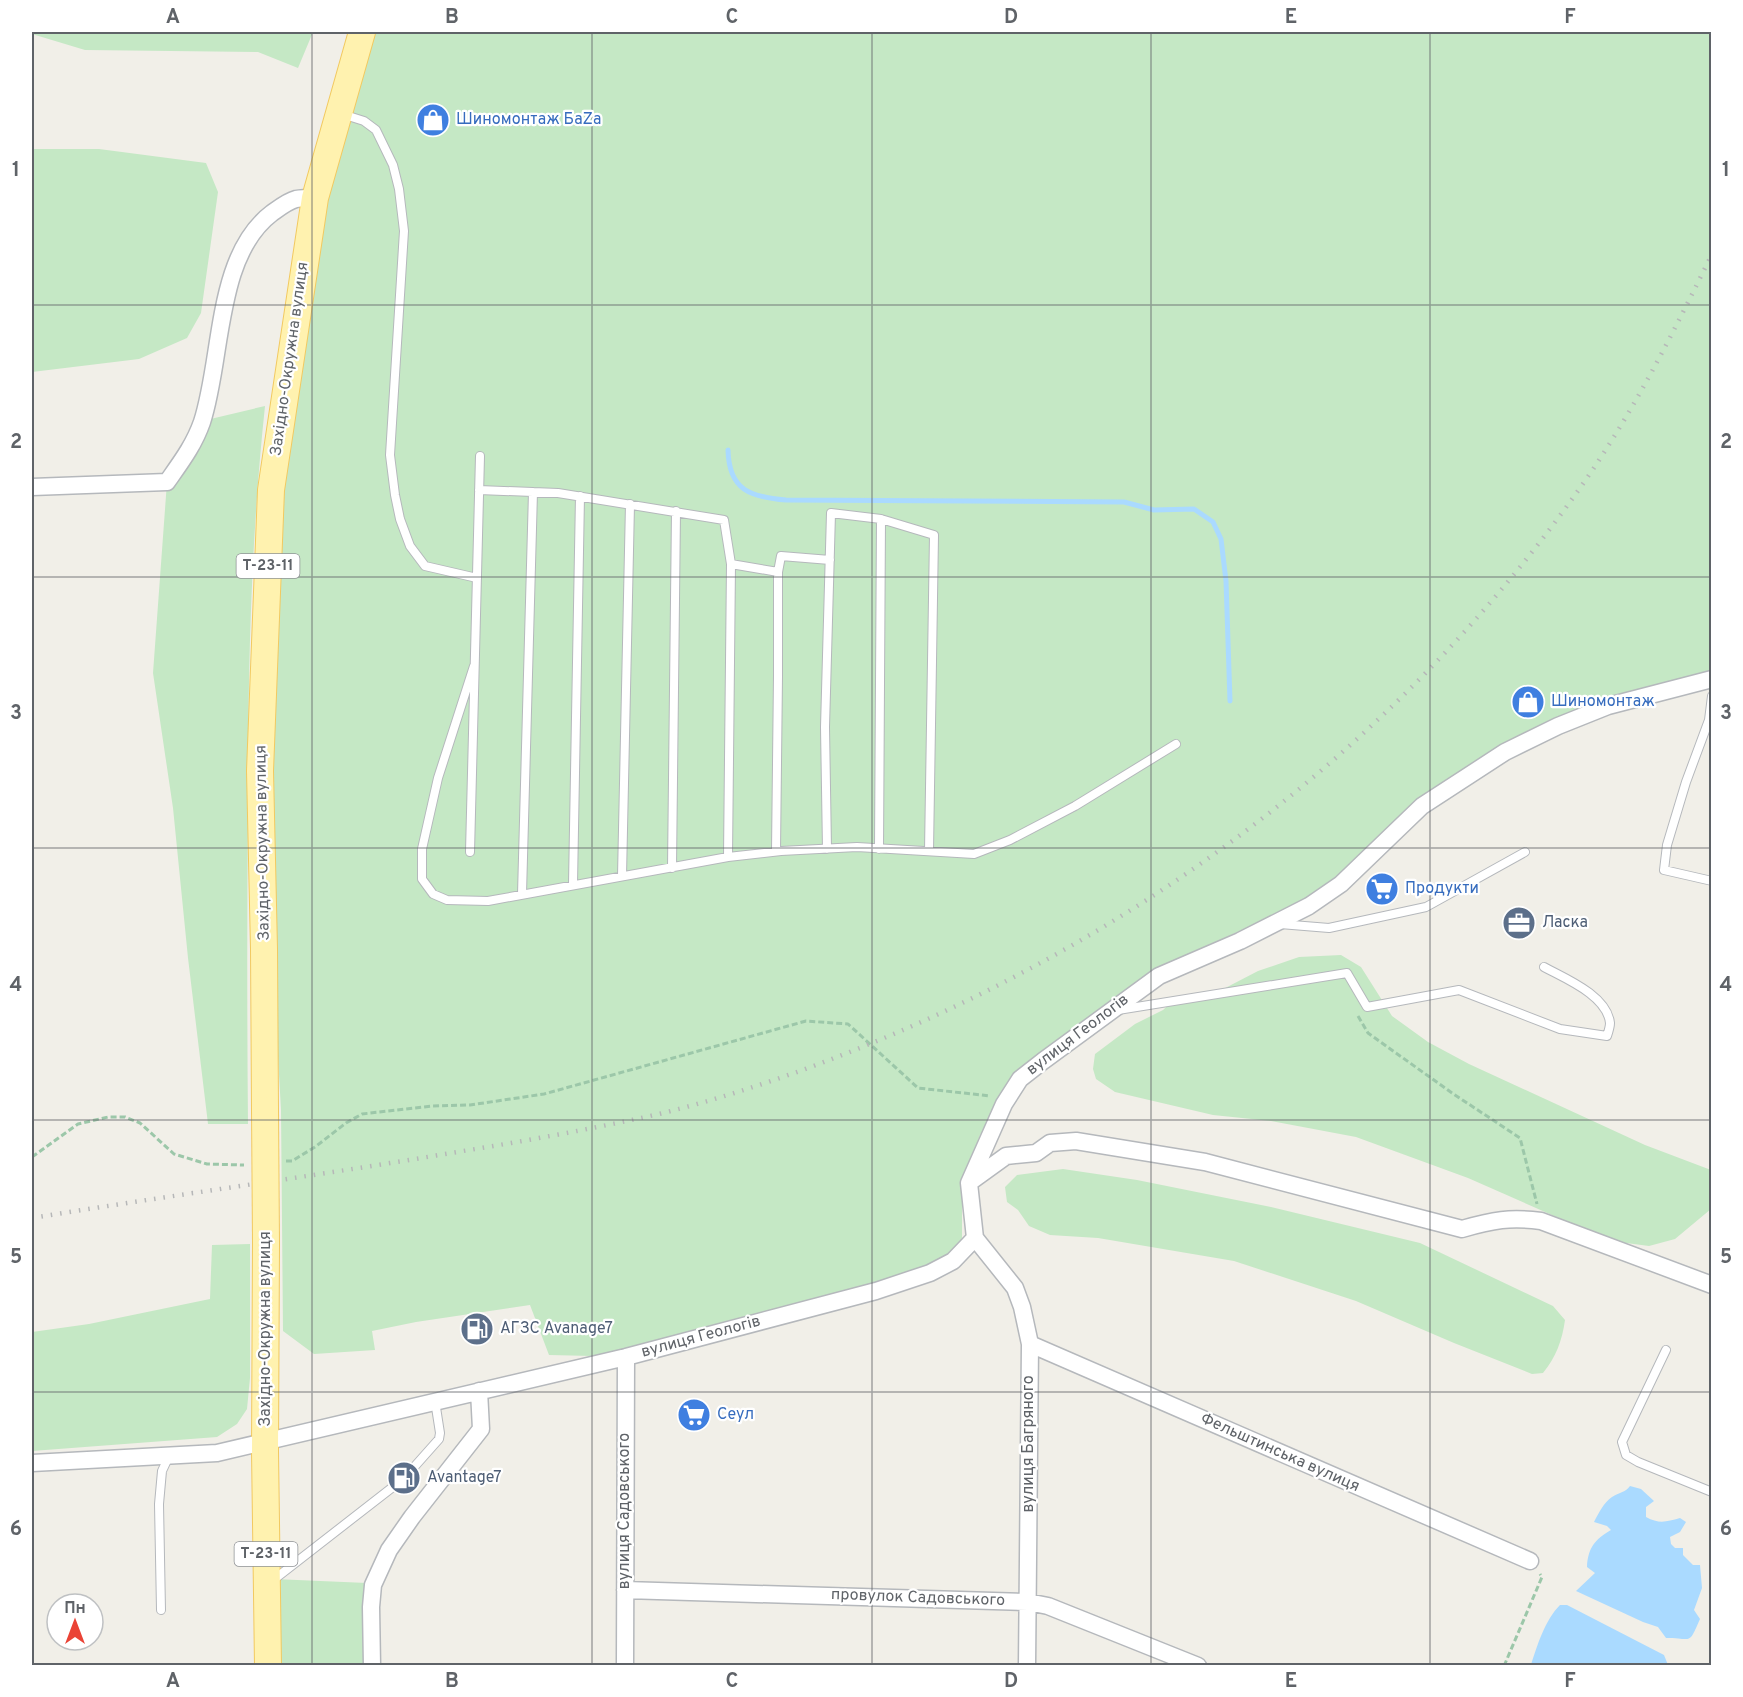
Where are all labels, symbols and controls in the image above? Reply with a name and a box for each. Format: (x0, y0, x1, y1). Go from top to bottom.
text: A (166, 5, 180, 31)
text: B (445, 5, 459, 31)
text: C (726, 5, 738, 31)
text: D (1004, 5, 1018, 31)
text: E (1285, 5, 1297, 31)
text: F (1564, 5, 1576, 31)
shop icon: Шиномонтаж БаZa (415, 102, 451, 138)
place label: Шиномонтаж БаZa (456, 110, 601, 130)
text: 1 (12, 158, 20, 184)
text: 1 (1722, 158, 1730, 184)
street label: Західно-Окружна вулиця (266, 261, 314, 457)
text: 2 (10, 430, 22, 456)
text: 2 (1720, 430, 1732, 456)
road number: Т-23-11 (236, 554, 300, 578)
shop icon: Шиномонтаж (1510, 684, 1546, 720)
place label: Шиномонтаж (1551, 692, 1655, 712)
text: 3 (10, 701, 22, 727)
text: 3 (1720, 701, 1732, 727)
street label: Західно-Окружна вулиця (251, 745, 275, 941)
supermarket icon: Продукти (1364, 871, 1400, 907)
place label: Продукти (1405, 879, 1479, 899)
office icon: Ласка (1501, 905, 1537, 941)
place label: Ласка (1542, 913, 1588, 933)
text: 4 (10, 973, 22, 999)
text: 4 (1720, 973, 1732, 999)
street label: вулиця Геологів (1023, 990, 1133, 1080)
street label: Західно-Окружна вулиця (256, 1231, 276, 1427)
text: 5 (10, 1245, 22, 1271)
text: 5 (1720, 1245, 1732, 1271)
fuel station icon: АГЗС Avanage7 (459, 1311, 495, 1347)
street label: вулиця Геологів (639, 1311, 763, 1363)
place label: АГЗС Avanage7 (500, 1319, 613, 1339)
street label: вулиця Багряного (1019, 1375, 1039, 1513)
supermarket icon: Сеул (676, 1397, 712, 1433)
place label: Сеул (717, 1405, 754, 1425)
street label: Фельштинська вулиця (1197, 1409, 1363, 1497)
street label: вулиця Садовського (615, 1433, 635, 1589)
fuel station icon: Avantage7 (386, 1460, 422, 1496)
place label: Avantage7 (427, 1468, 502, 1488)
text: 6 (10, 1517, 22, 1543)
text: 6 (1720, 1517, 1732, 1543)
road number: Т-23-11 (234, 1542, 298, 1566)
street label: провулок Садовського (831, 1585, 1005, 1611)
north arrow (45, 1592, 105, 1652)
text: Пн (64, 1599, 86, 1619)
text: A (166, 1669, 180, 1695)
text: B (445, 1669, 459, 1695)
text: C (726, 1669, 738, 1695)
text: D (1004, 1669, 1018, 1695)
text: E (1285, 1669, 1297, 1695)
text: F (1564, 1669, 1576, 1695)

